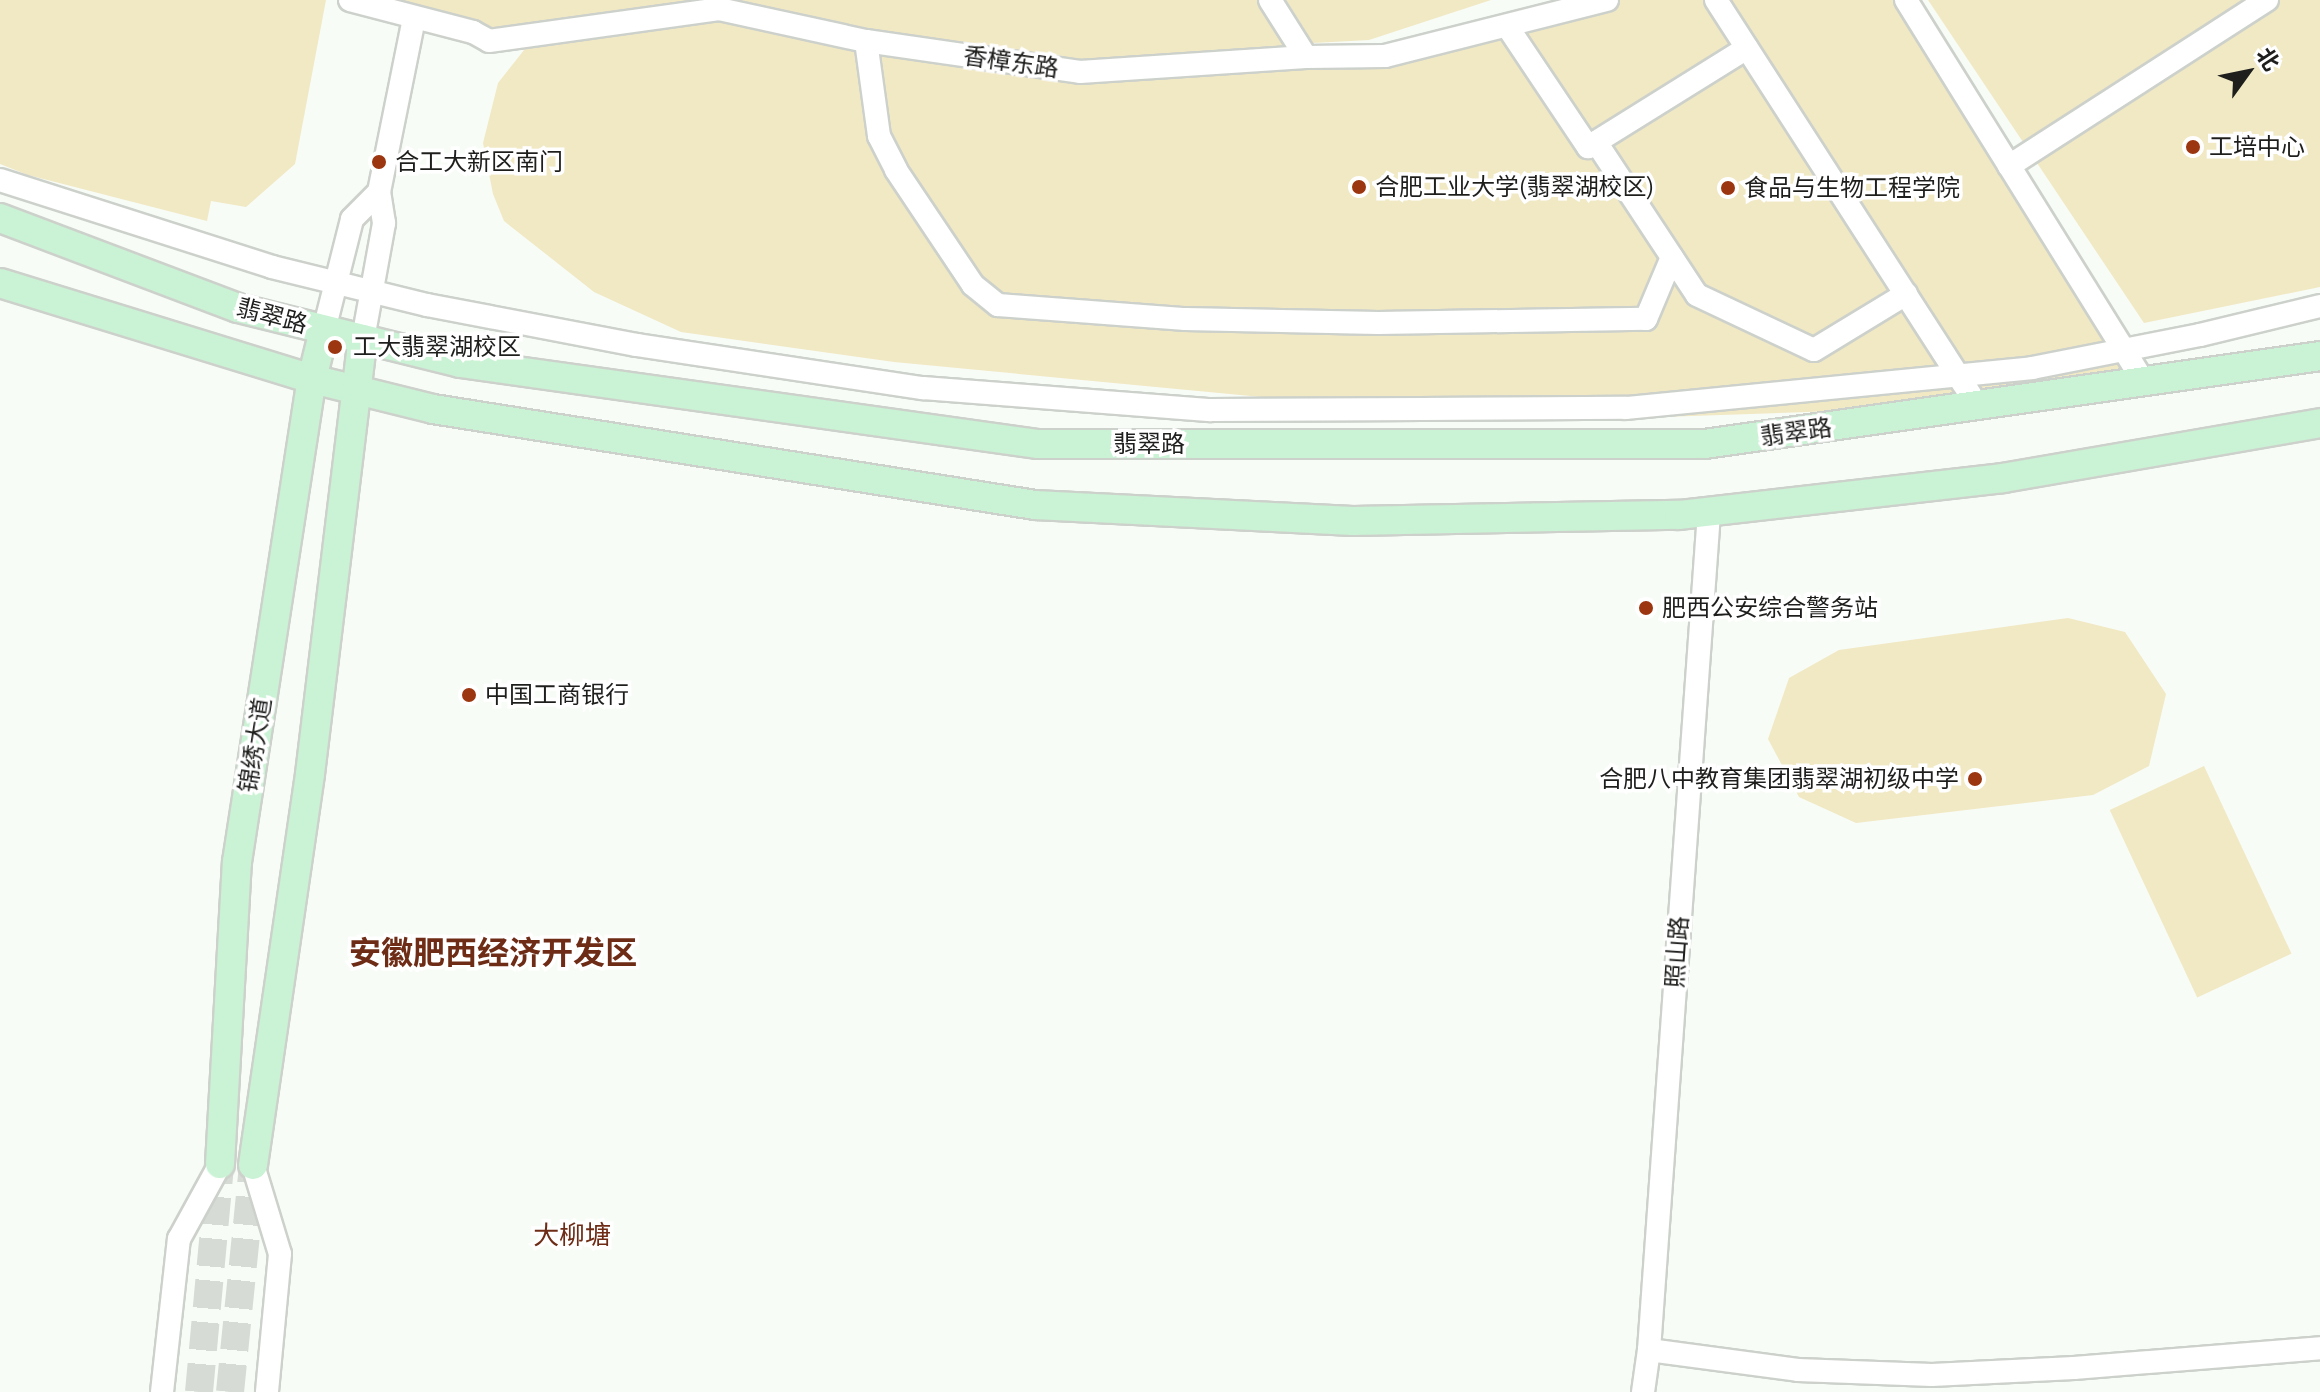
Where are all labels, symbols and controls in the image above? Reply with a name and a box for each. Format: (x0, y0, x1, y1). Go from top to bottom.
north arrow (2208, 32, 2288, 112)
street label: 香樟东路 (961, 41, 1061, 83)
text: 北 (2252, 43, 2285, 75)
place label: 工培中心 (2209, 133, 2305, 161)
marker: 工培中心 (2184, 138, 2202, 156)
place label: 合工大新区南门 (395, 148, 563, 176)
marker: 合工大新区南门 (370, 153, 388, 171)
place label: 合肥工业大学(翡翠湖校区) (1375, 173, 1654, 201)
place label: 食品与生物工程学院 (1744, 174, 1960, 202)
marker: 合肥工业大学(翡翠湖校区) (1350, 178, 1368, 196)
marker: 食品与生物工程学院 (1719, 179, 1737, 197)
street label: 翡翠路 (233, 293, 311, 339)
place label: 工大翡翠湖校区 (353, 333, 521, 361)
marker: 工大翡翠湖校区 (324, 336, 346, 358)
street label: 翡翠路 (1758, 413, 1834, 451)
street label: 翡翠路 (1113, 430, 1185, 458)
place label: 肥西公安综合警务站 (1662, 594, 1878, 622)
marker: 肥西公安综合警务站 (1637, 599, 1655, 617)
place label: 中国工商银行 (485, 681, 629, 709)
marker: 中国工商银行 (460, 686, 478, 704)
street label: 锦绣大道 (233, 695, 277, 795)
place label: 合肥八中教育集团翡翠湖初级中学 (1599, 765, 1959, 793)
marker: 合肥八中教育集团翡翠湖初级中学 (1966, 770, 1984, 788)
street label: 照山路 (1660, 915, 1694, 989)
district label: 安徽肥西经济开发区 (349, 933, 637, 971)
district label: 大柳塘 (533, 1219, 611, 1251)

